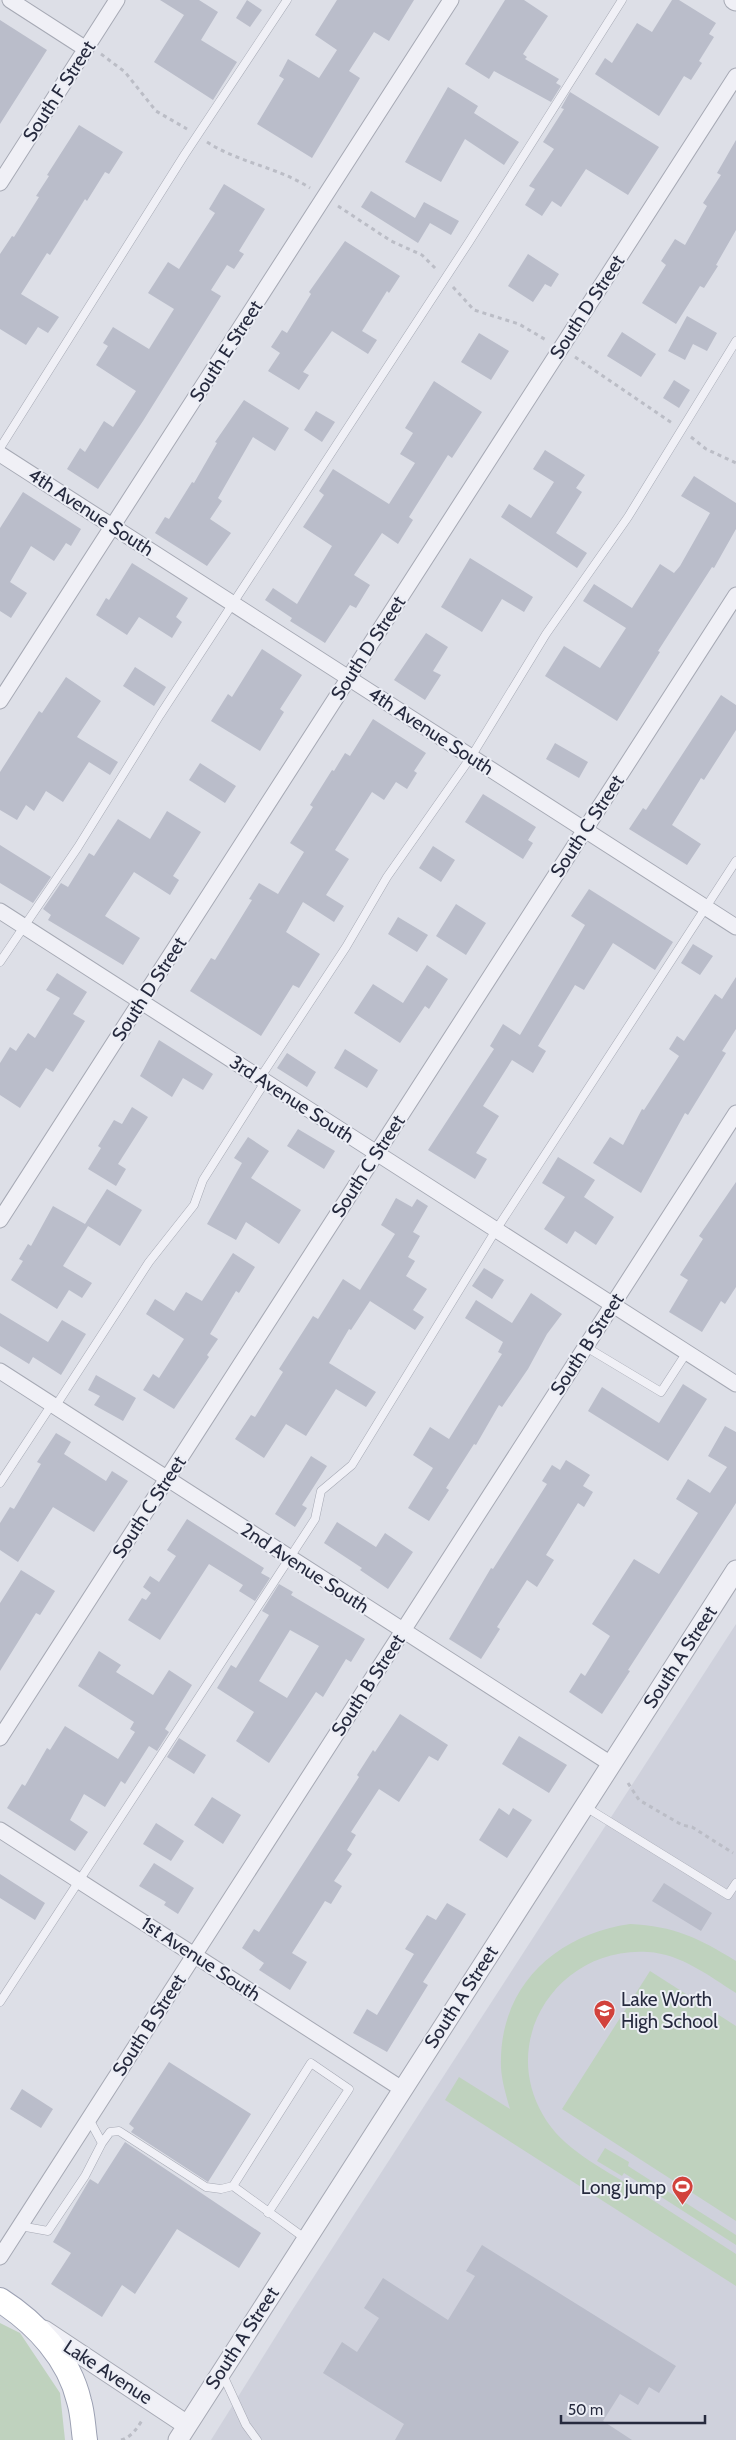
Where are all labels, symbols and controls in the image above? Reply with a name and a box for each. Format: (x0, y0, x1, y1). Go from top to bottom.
street label: South F Street (18, 36, 100, 146)
street label: South D Street (545, 250, 629, 363)
street label: South E Street (185, 296, 268, 406)
street label: 4th Avenue South (24, 463, 158, 561)
street label: South D Street (326, 591, 410, 704)
street label: 4th Avenue South (364, 682, 498, 780)
street label: South C Street (545, 770, 629, 881)
street label: South D Street (107, 932, 191, 1045)
street label: 3rd Avenue South (226, 1050, 358, 1148)
street label: South C Street (326, 1110, 410, 1221)
street label: South B Street (546, 1288, 629, 1399)
street label: South C Street (107, 1451, 191, 1562)
street label: 2nd Avenue South (237, 1518, 373, 1618)
street label: South A Street (638, 1601, 722, 1712)
street label: South B Street (327, 1629, 410, 1740)
street label: 1st Avenue South (137, 1912, 265, 2006)
street label: South A Street (419, 1941, 503, 2052)
street label: South B Street (108, 1969, 191, 2080)
place label: Lake Worth High School (621, 1988, 718, 2033)
school or university icon: Lake Worth High School (593, 1998, 617, 2029)
sports icon: Long jump (670, 2175, 694, 2206)
place label: Long jump (581, 2176, 666, 2199)
street label: South A Street (200, 2282, 284, 2393)
street label: Lake Avenue (59, 2335, 157, 2409)
scale bar (561, 2392, 705, 2424)
text: 50 m (568, 2401, 603, 2419)

